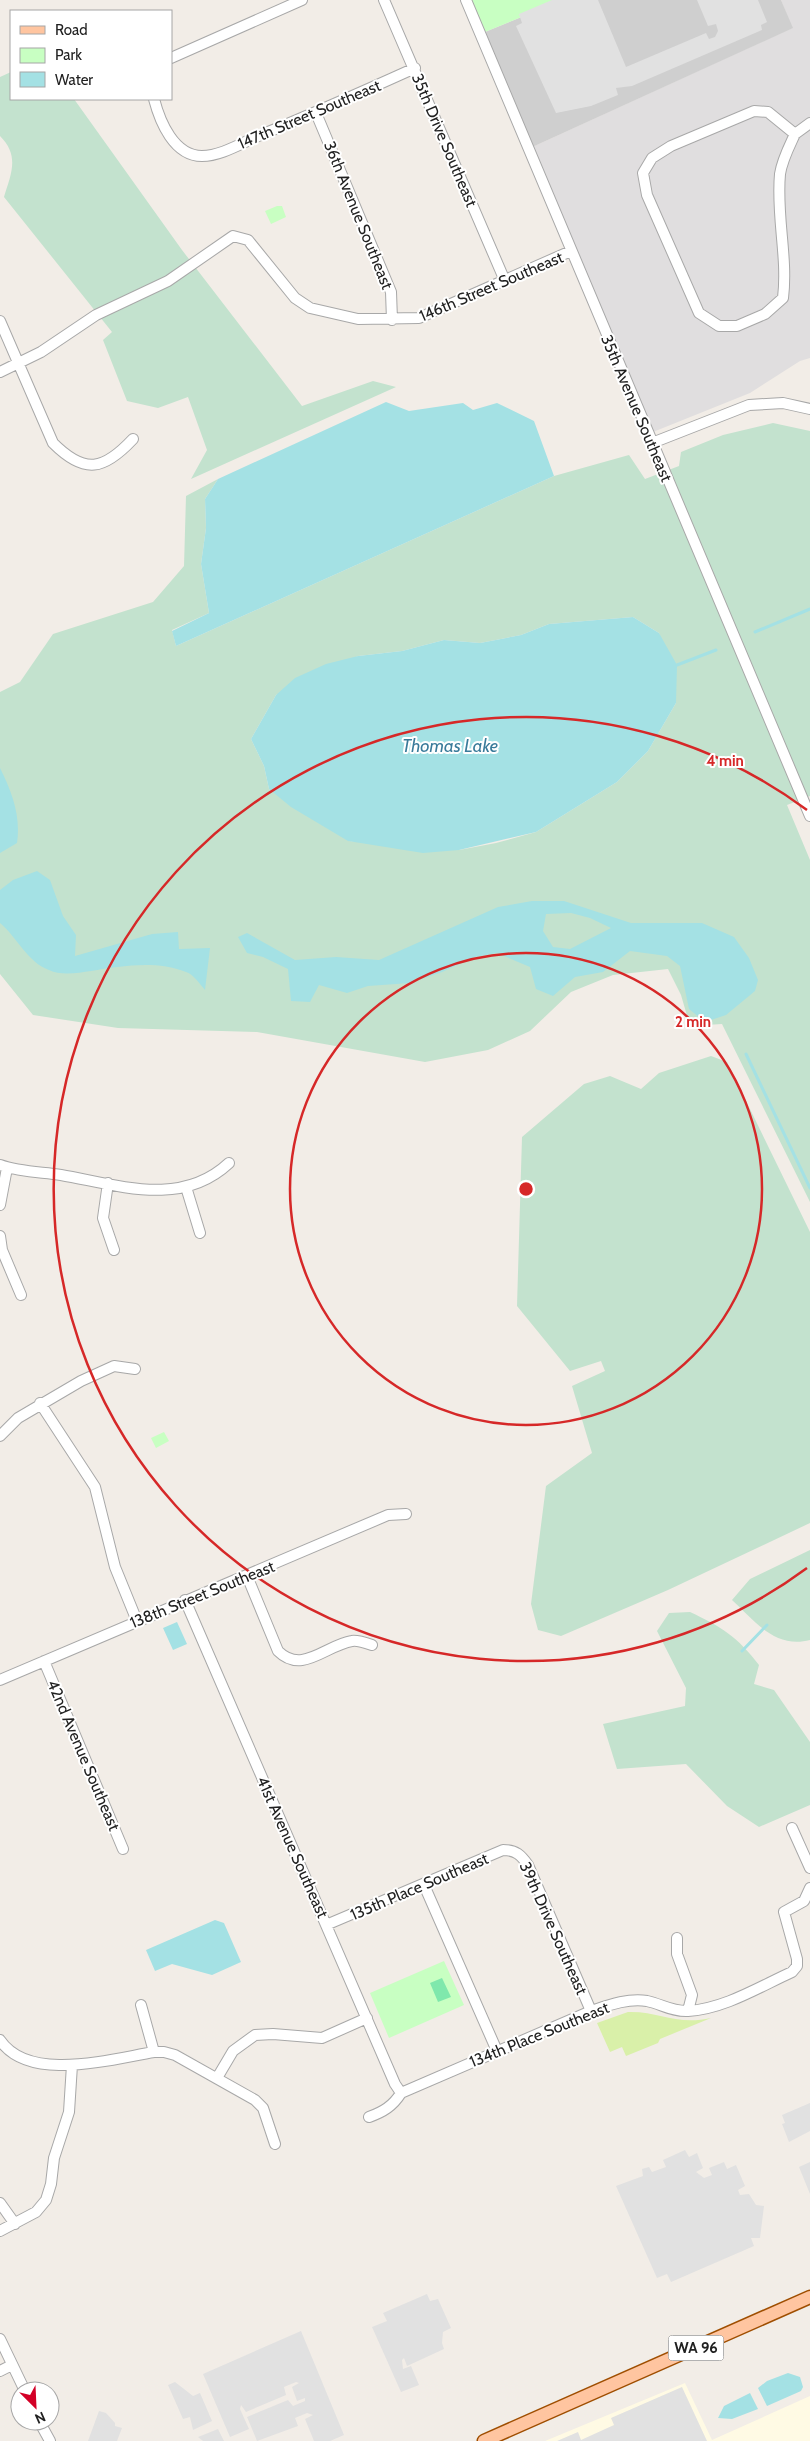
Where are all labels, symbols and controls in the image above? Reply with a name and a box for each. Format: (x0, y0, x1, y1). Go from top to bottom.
legend (10, 10, 172, 100)
text: Road (55, 21, 88, 39)
text: Park (55, 46, 82, 64)
text: Water (55, 71, 93, 89)
street label: 35th Drive Southeast (408, 71, 481, 210)
street label: 147th Street Southeast (235, 76, 384, 153)
street label: 36th Avenue Southeast (320, 138, 397, 293)
street label: 146th Street Southeast (416, 247, 567, 325)
street label: 35th Avenue Southeast (597, 332, 676, 485)
water label: Thomas Lake (402, 735, 498, 757)
text: 4 min (706, 752, 744, 770)
text: 2 min (675, 1013, 711, 1031)
centre of rings (517, 1180, 535, 1198)
street label: 138th Street Southeast (127, 1557, 278, 1632)
street label: 42nd Avenue Southeast (43, 1677, 124, 1834)
street label: 41st Avenue Southeast (253, 1773, 333, 1921)
street label: 135th Place Southeast (347, 1849, 492, 1924)
street label: 39th Drive Southeast (516, 1859, 592, 1998)
street label: 134th Place Southeast (467, 1998, 612, 2071)
road number: WA 96 (668, 2336, 724, 2360)
north arrow (10, 2381, 60, 2431)
text: N (32, 2408, 48, 2428)

